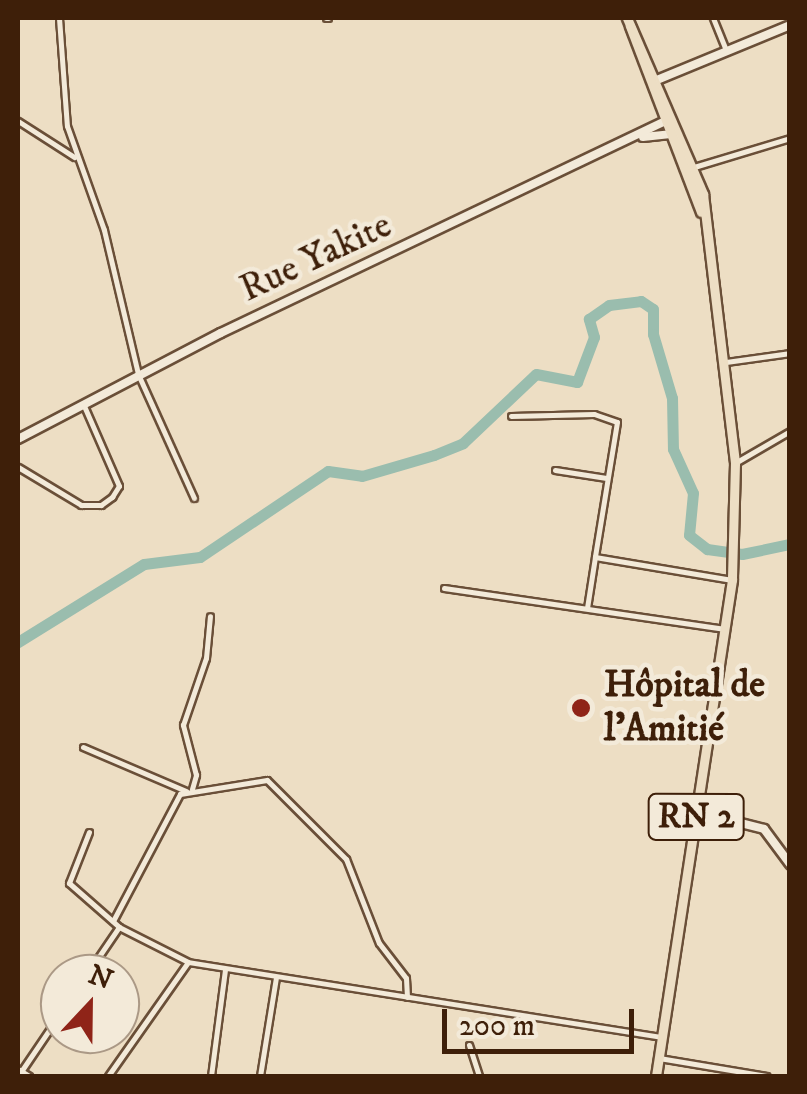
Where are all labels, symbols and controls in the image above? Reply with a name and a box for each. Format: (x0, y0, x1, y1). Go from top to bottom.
street label: Rue Yakite (233, 203, 399, 313)
place label: Hôpital de l'Amitié (604, 663, 765, 752)
marker: Hôpital de l'Amitié (568, 695, 594, 721)
road number: RN 2 (646, 787, 746, 847)
north arrow (40, 954, 140, 1054)
text: N (83, 957, 118, 998)
scale bar (447, 989, 640, 1051)
text: 200 m (459, 1008, 535, 1045)

